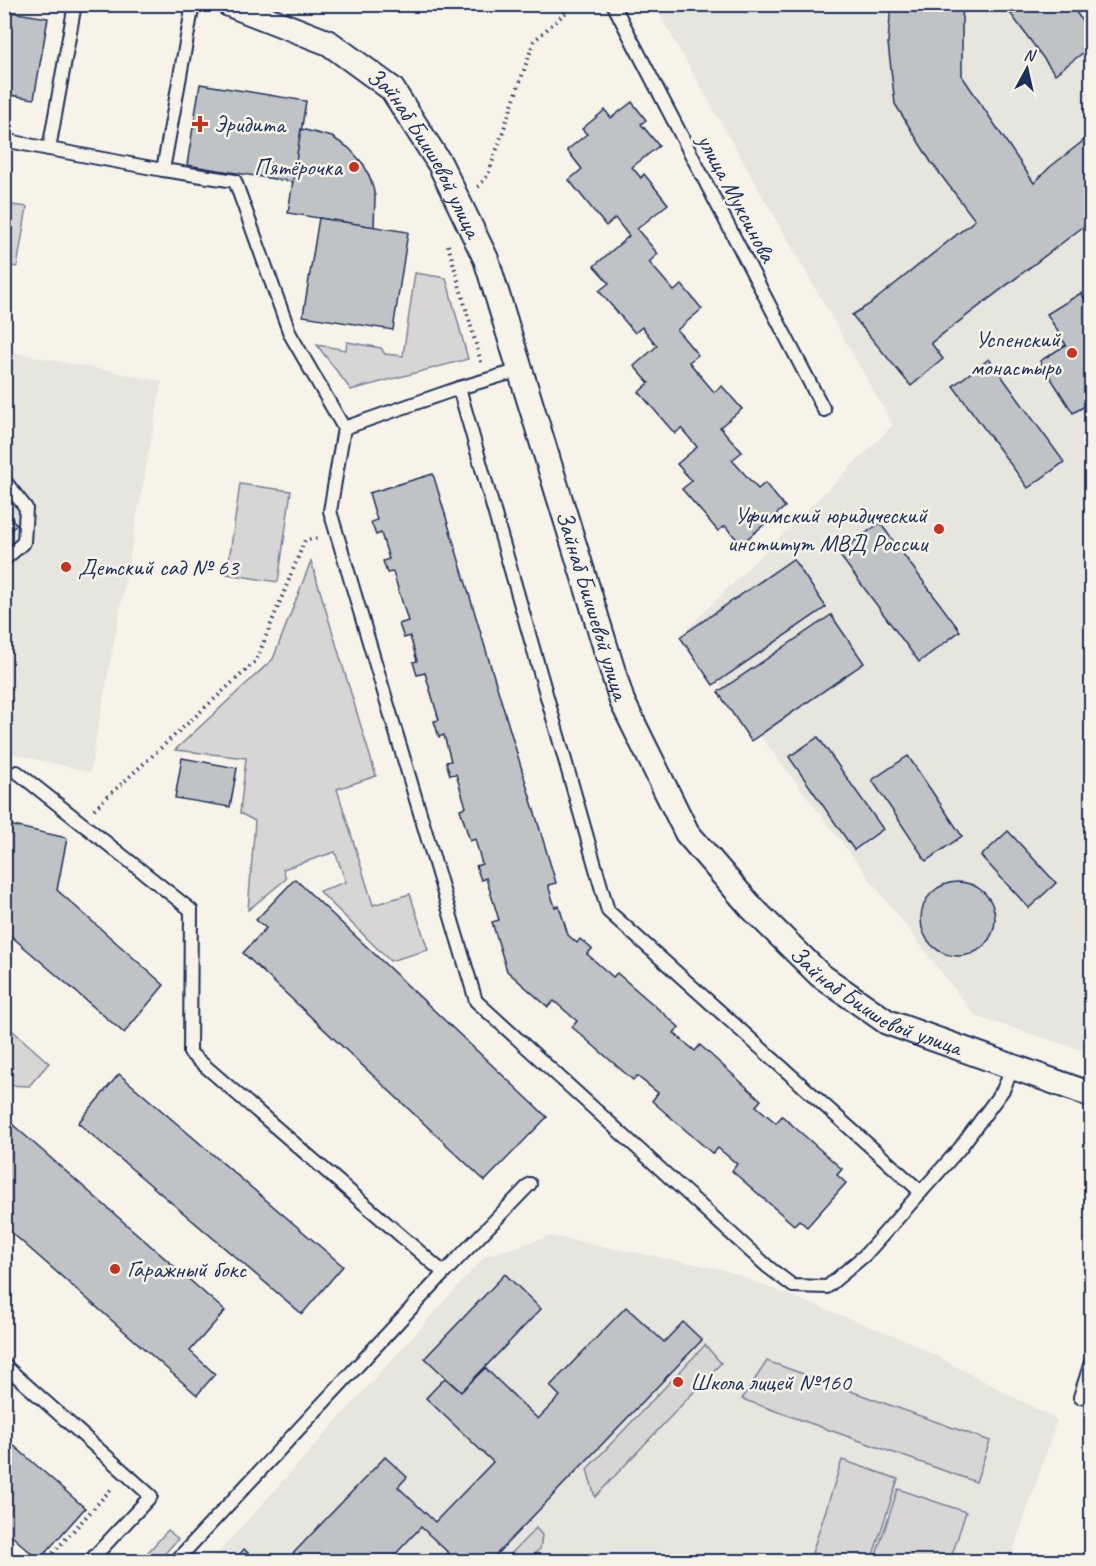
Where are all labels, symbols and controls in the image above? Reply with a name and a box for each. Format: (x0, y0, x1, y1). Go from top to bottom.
north arrow (997, 39, 1057, 99)
text: N (1023, 45, 1038, 66)
street label: Зайнаб Биишевой улица (361, 61, 489, 244)
place label: Эридита (214, 109, 287, 139)
marker: Эридита (191, 115, 209, 133)
street label: улица Муксинова (690, 127, 784, 269)
place label: Пятёрочка (254, 152, 343, 182)
marker: Пятёрочка (347, 160, 361, 174)
place label: Успенский монастырь (970, 324, 1062, 382)
marker: Успенский монастырь (1065, 346, 1079, 360)
place label: Уфимский юридический институт МВД России (727, 500, 929, 558)
street label: Зайнаб Биишевой улица (549, 507, 636, 705)
marker: Уфимский юридический институт МВД России (932, 522, 946, 536)
place label: Детский сад № 63 (78, 552, 241, 582)
marker: Детский сад № 63 (59, 560, 73, 574)
street label: Зайнаб Биишевой улица (784, 939, 968, 1063)
place label: Гаражный бокс (127, 1254, 247, 1284)
marker: Гаражный бокс (108, 1262, 122, 1276)
place label: Школа лицей №160 (690, 1367, 853, 1397)
marker: Школа лицей №160 (671, 1375, 685, 1389)

